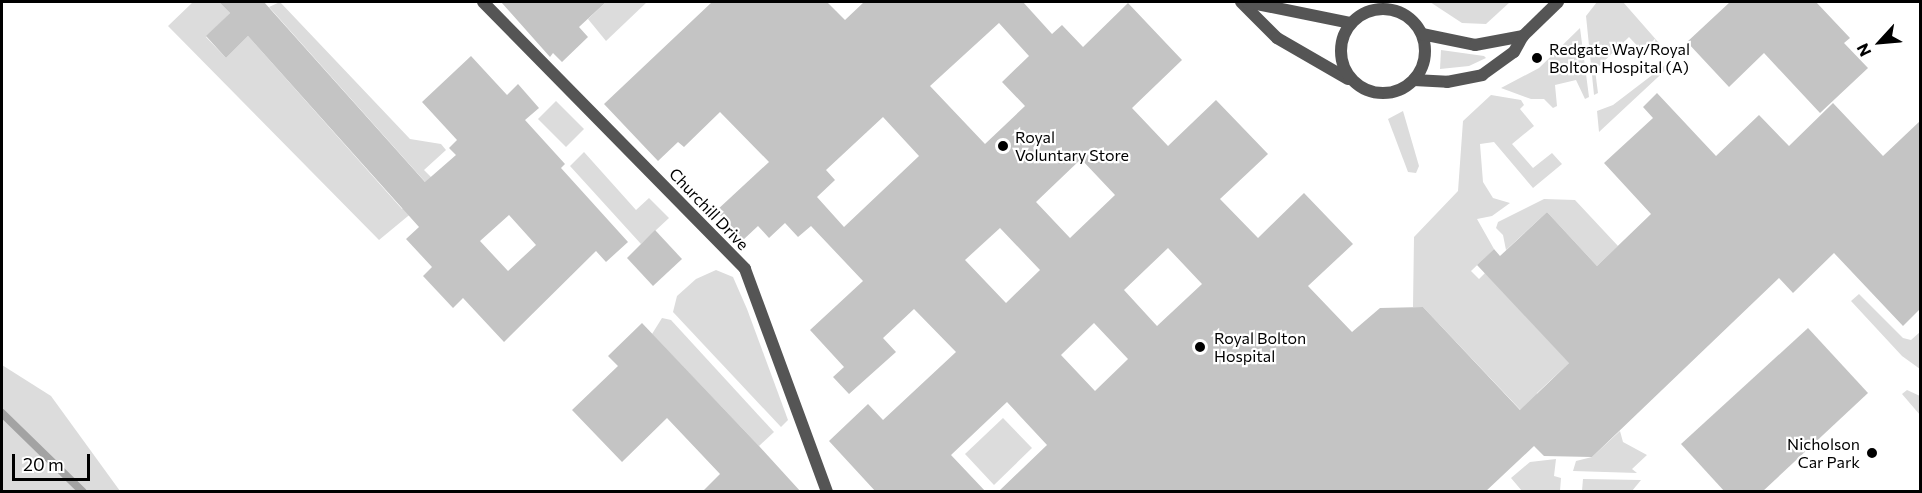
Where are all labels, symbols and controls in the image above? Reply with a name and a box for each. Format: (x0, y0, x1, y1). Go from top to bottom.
north arrow (1850, 12, 1910, 72)
place label: Redgate Way/Royal Bolton Hospital (A) (1549, 39, 1690, 77)
text: N (1852, 41, 1875, 60)
marker: Redgate Way/Royal Bolton Hospital (A) (1530, 51, 1544, 65)
place label: Royal Voluntary Store (1015, 127, 1129, 165)
marker: Royal Voluntary Store (996, 139, 1010, 153)
street label: Churchill Drive (665, 164, 753, 254)
place label: Royal Bolton Hospital (1214, 328, 1306, 366)
marker: Royal Bolton Hospital (1191, 338, 1209, 356)
place label: Nicholson Car Park (1787, 434, 1860, 472)
scale bar (15, 442, 93, 480)
marker: Nicholson Car Park (1865, 446, 1879, 460)
text: 20 m (23, 453, 64, 475)

